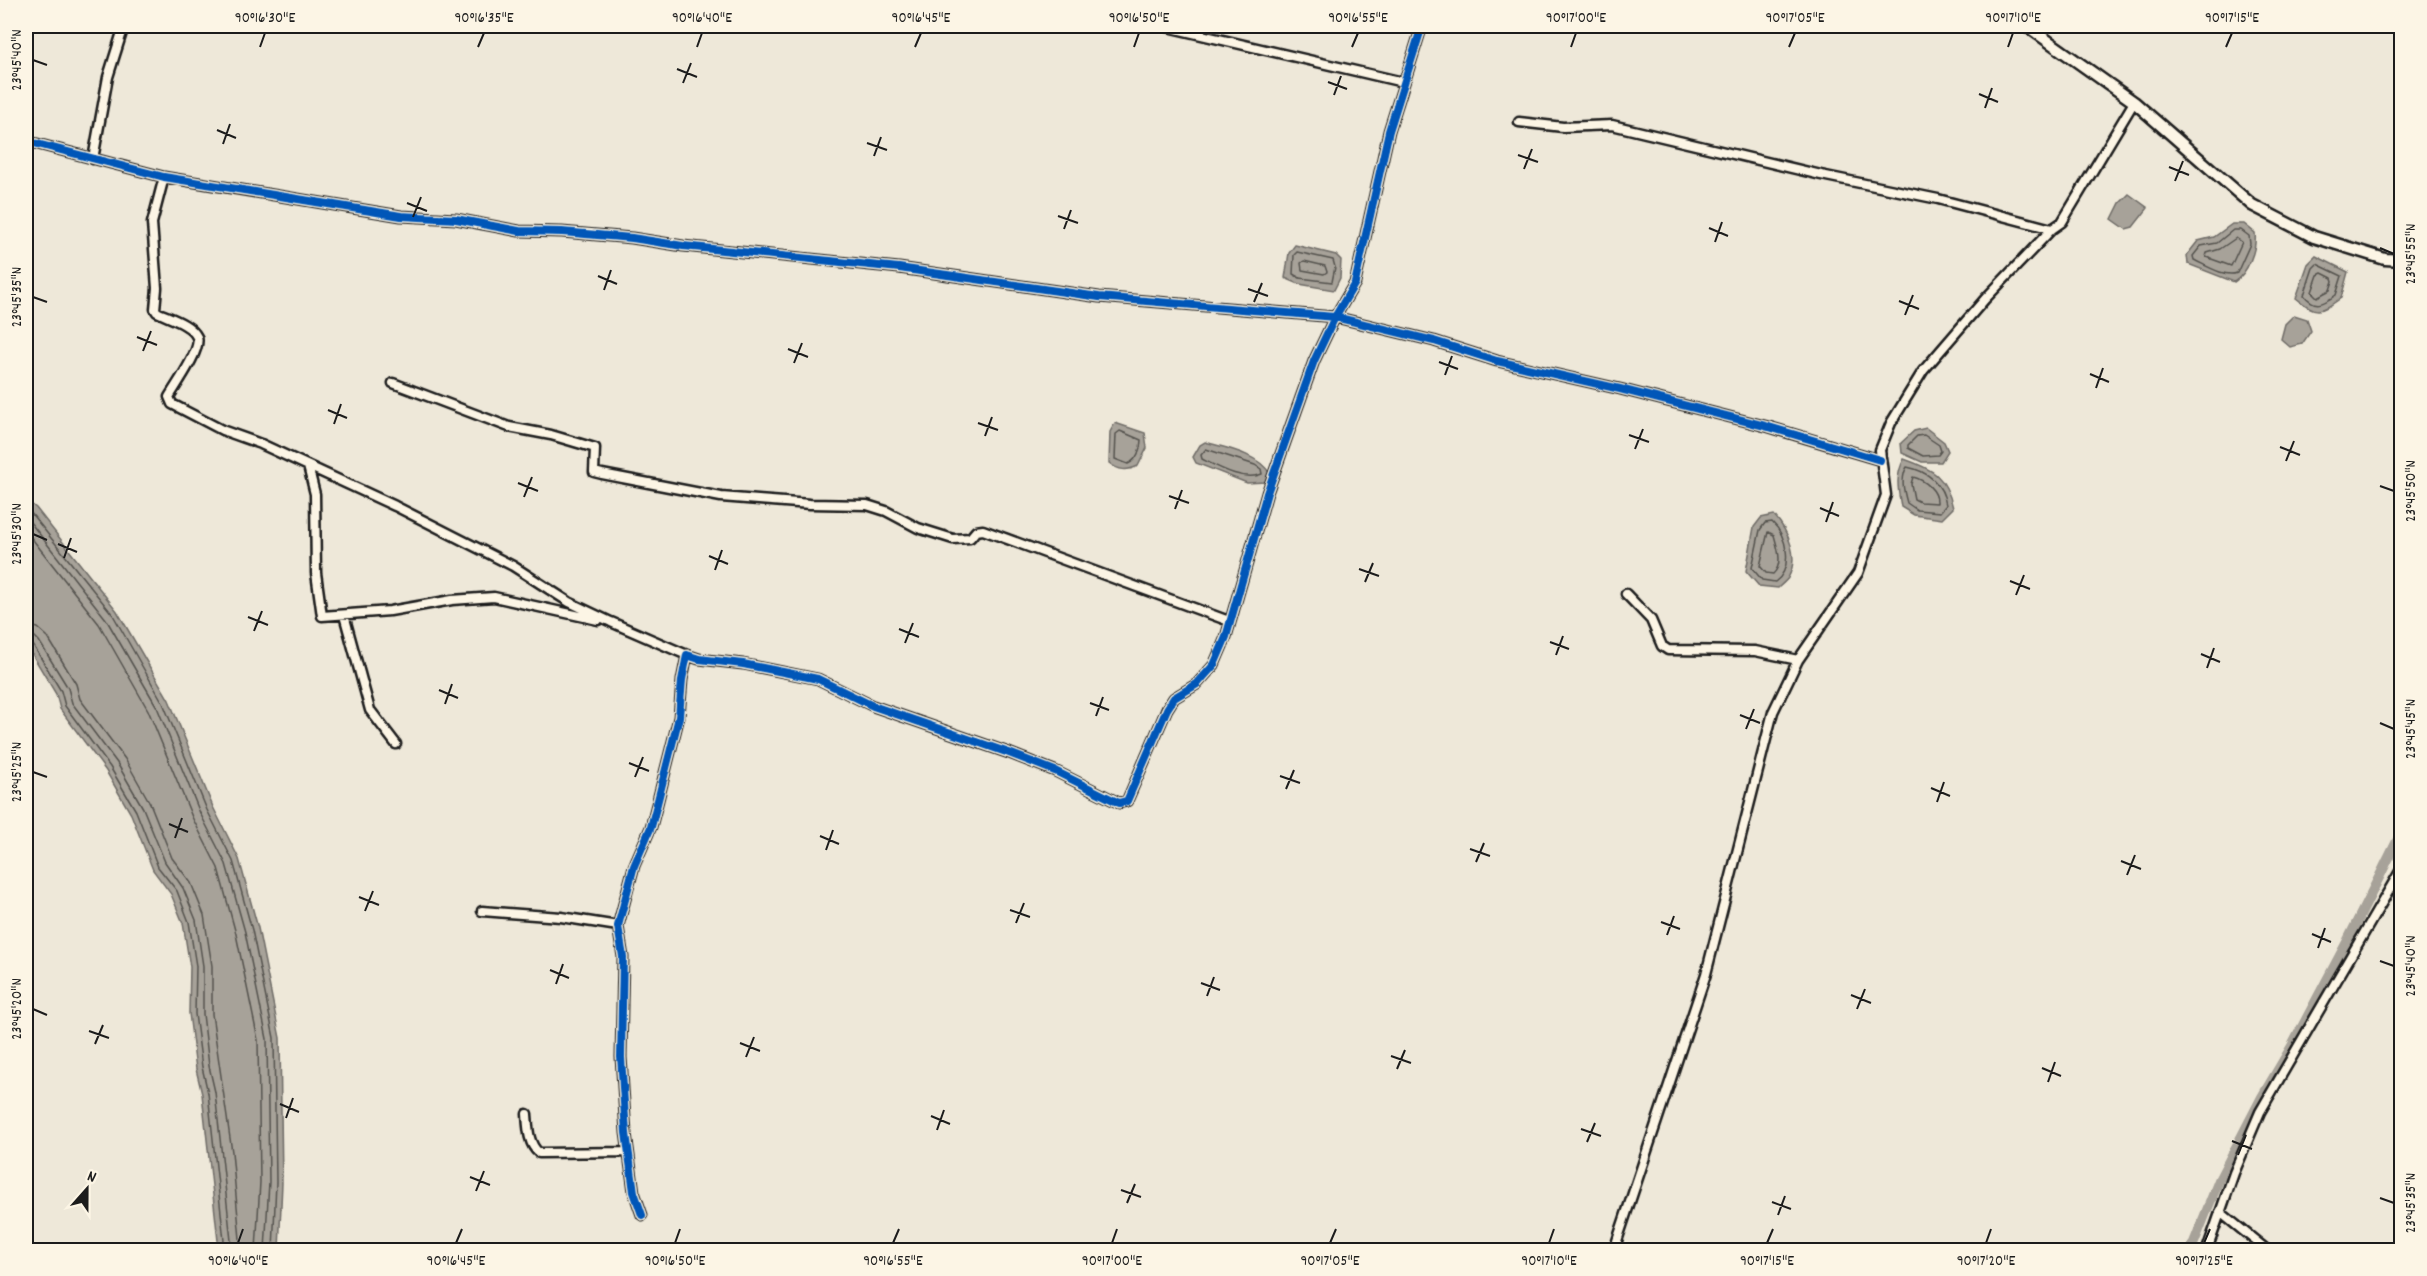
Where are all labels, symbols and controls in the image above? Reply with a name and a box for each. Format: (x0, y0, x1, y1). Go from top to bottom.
text: 90°16'30"E (235, 8, 295, 30)
text: 90°16'35"E (454, 8, 514, 30)
text: 90°16'40"E (672, 8, 732, 30)
text: 90°16'45"E (892, 8, 951, 30)
text: 90°16'50"E (1109, 8, 1170, 30)
text: 90°16'55"E (1328, 8, 1388, 30)
text: 90°17'00"E (1546, 8, 1606, 30)
text: 90°17'05"E (1765, 8, 1825, 30)
text: 90°17'10"E (1985, 8, 2041, 30)
text: 90°17'15"E (2205, 8, 2259, 30)
text: 23°45'40"N (7, 29, 29, 91)
text: 23°45'55"N (2401, 224, 2423, 284)
text: 23°45'35"N (7, 267, 29, 327)
text: 23°45'50"N (2401, 460, 2423, 522)
text: 23°45'30"N (7, 503, 29, 565)
text: 23°45'45"N (2401, 699, 2423, 759)
text: 23°45'25"N (7, 742, 29, 802)
text: 23°45'40"N (2401, 935, 2423, 997)
text: 23°45'20"N (7, 978, 29, 1040)
north arrow (57, 1159, 117, 1219)
text: N (84, 1165, 99, 1190)
text: 23°45'35"N (2401, 1173, 2423, 1233)
text: 90°16'40"E (208, 1251, 268, 1273)
text: 90°16'45"E (427, 1251, 486, 1273)
text: 90°16'50"E (645, 1251, 706, 1273)
text: 90°16'55"E (863, 1251, 923, 1273)
text: 90°17'00"E (1082, 1251, 1142, 1273)
text: 90°17'05"E (1300, 1251, 1360, 1273)
text: 90°17'10"E (1521, 1251, 1577, 1273)
text: 90°17'15"E (1740, 1251, 1794, 1273)
text: 90°17'20"E (1957, 1251, 2016, 1273)
text: 90°17'25"E (2175, 1251, 2233, 1273)

